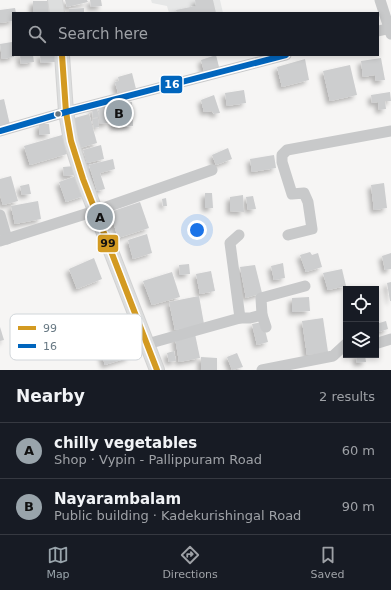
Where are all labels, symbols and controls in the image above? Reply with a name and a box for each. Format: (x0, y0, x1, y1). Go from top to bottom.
search box (12, 12, 379, 56)
icon: search (26, 23, 48, 45)
text: Search here (58, 25, 148, 43)
line badge: 16 (160, 75, 183, 94)
text: 16 (164, 78, 180, 91)
pin: B (106, 98, 132, 128)
unlabelled marker (53, 109, 63, 119)
pin: A (87, 202, 113, 232)
your location (187, 220, 207, 240)
line badge: 99 (97, 234, 119, 253)
text: 99 (100, 237, 116, 250)
map controls (343, 286, 379, 358)
button: locate (343, 286, 379, 322)
legend (10, 314, 142, 360)
text: 99 (43, 322, 57, 335)
button: layers (343, 322, 379, 358)
text: 16 (43, 340, 57, 353)
text: Nearby (16, 386, 85, 406)
text: 2 results (319, 389, 375, 404)
text: chilly vegetables (54, 434, 197, 452)
text: A (24, 443, 34, 458)
text: 60 m (342, 443, 375, 458)
text: Shop · Vypin - Pallippuram Road (54, 452, 262, 467)
text: Nayarambalam (54, 490, 181, 508)
text: B (24, 499, 34, 514)
text: 90 m (342, 499, 375, 514)
text: Public building · Kadekurishingal Road (54, 508, 301, 523)
tab: Map (46, 544, 70, 581)
tab: Directions (162, 544, 218, 581)
tab: Saved (311, 544, 345, 581)

